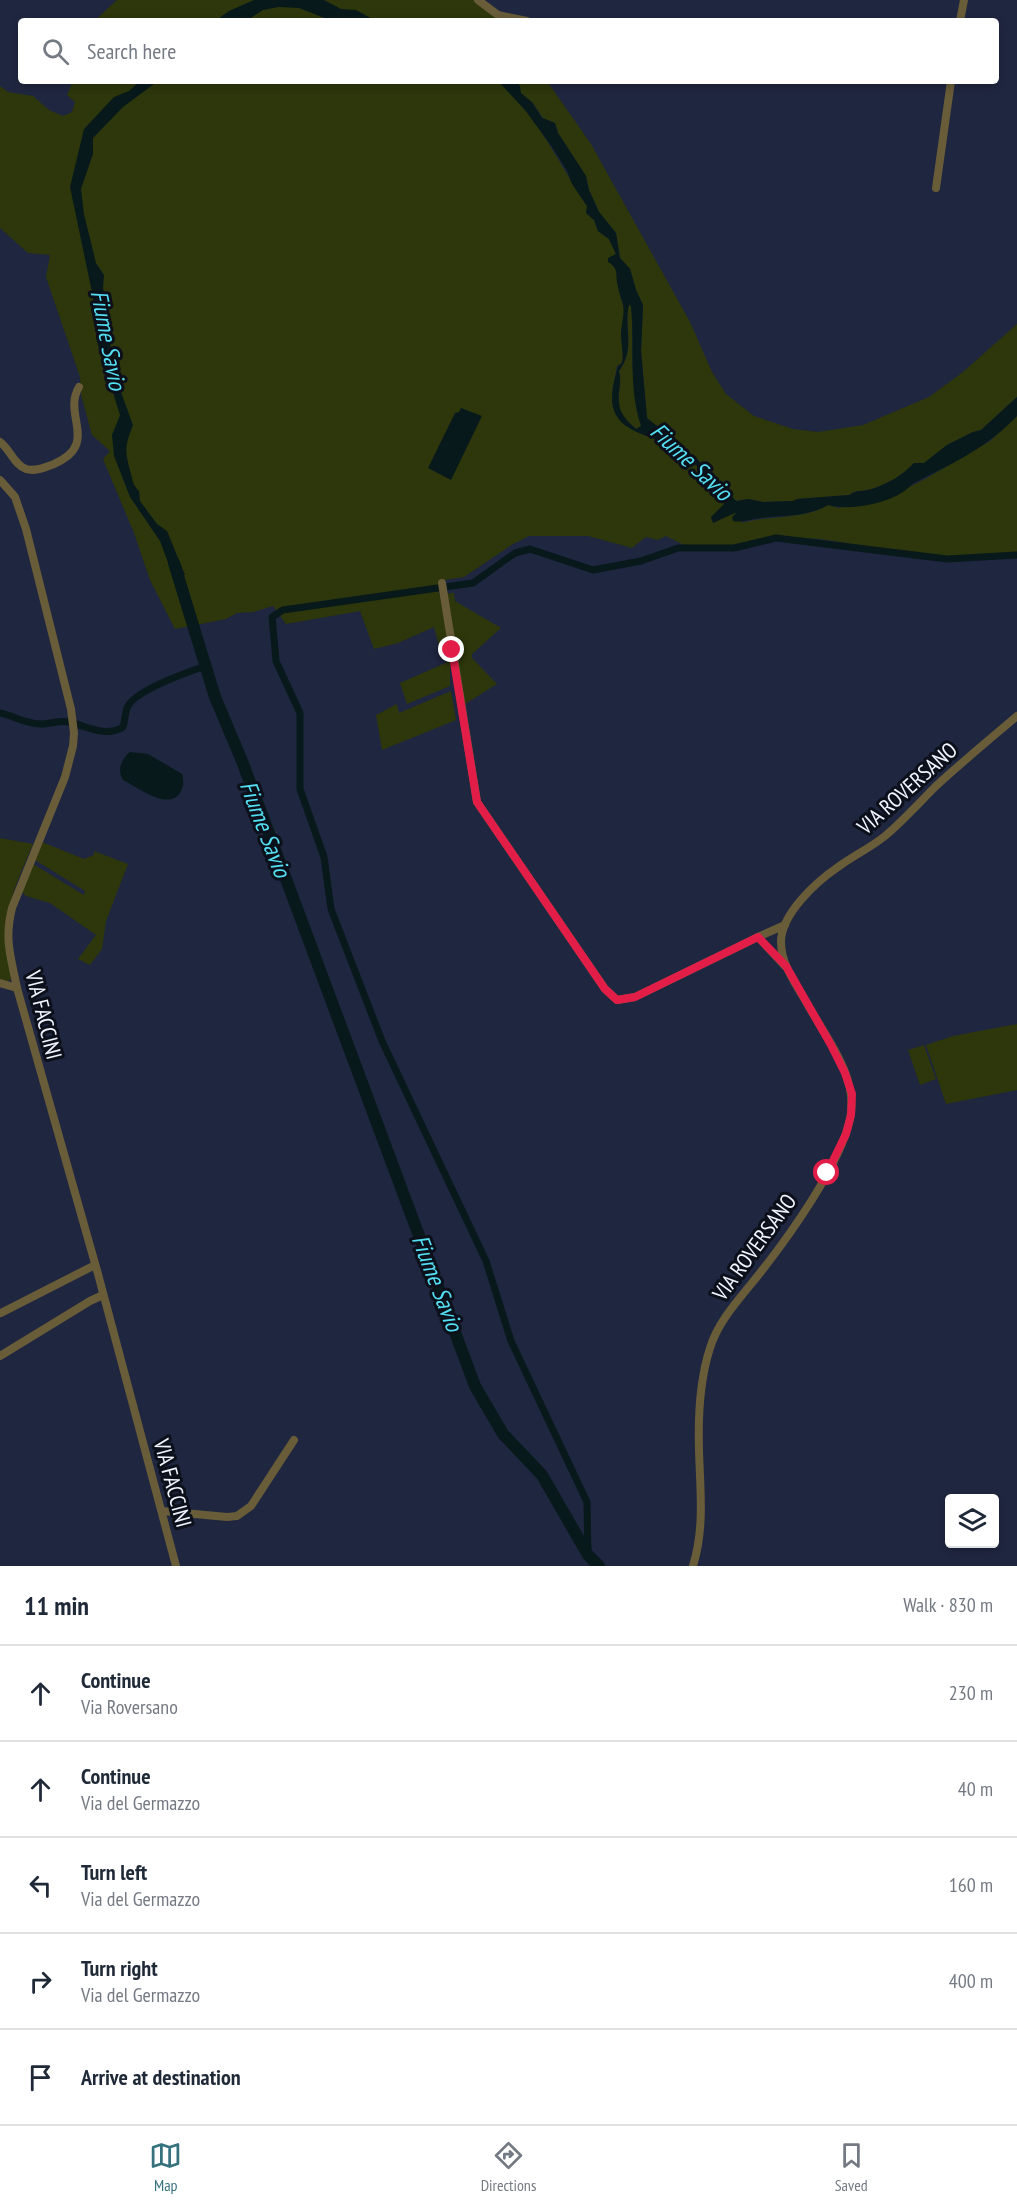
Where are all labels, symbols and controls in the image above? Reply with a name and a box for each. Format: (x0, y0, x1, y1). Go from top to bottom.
search box (18, 18, 999, 84)
icon: search (39, 35, 72, 68)
text: Search here (87, 37, 176, 65)
water label: Fiume Savio (84, 287, 134, 394)
water label: Fiume Savio (644, 416, 740, 508)
route end (438, 636, 464, 662)
street label: VIA ROVERSANO (850, 736, 963, 841)
water label: Fiume Savio (233, 776, 299, 883)
street label: VIA FACCINI (19, 967, 69, 1062)
route start (813, 1159, 839, 1185)
street label: VIA ROVERSANO (705, 1188, 802, 1307)
water label: Fiume Savio (405, 1230, 471, 1337)
street label: VIA FACCINI (148, 1435, 198, 1530)
map controls (945, 1494, 999, 1548)
button: layers (945, 1494, 999, 1548)
text: 11 min (24, 1589, 89, 1622)
text: Walk · 830 m (903, 1592, 993, 1618)
text: Continue (81, 1666, 151, 1694)
icon: ahead (24, 1677, 57, 1710)
text: 230 m (949, 1680, 993, 1706)
text: Via Roversano (81, 1694, 178, 1720)
text: Continue (81, 1762, 151, 1790)
icon: ahead (24, 1773, 57, 1806)
text: 40 m (958, 1776, 993, 1802)
text: Via del Germazzo (81, 1790, 200, 1816)
text: Turn left (81, 1858, 147, 1886)
icon: left (24, 1869, 57, 1902)
text: 160 m (949, 1872, 993, 1898)
text: Via del Germazzo (81, 1886, 200, 1912)
text: Turn right (81, 1954, 158, 1982)
icon: right (24, 1965, 57, 1998)
text: 400 m (949, 1968, 993, 1994)
text: Via del Germazzo (81, 1982, 200, 2008)
icon: arrive (24, 2061, 57, 2094)
text: Arrive at destination (81, 2063, 241, 2091)
tab: Map (149, 2139, 182, 2195)
tab: Directions (481, 2139, 536, 2195)
tab: Saved (835, 2139, 868, 2195)

